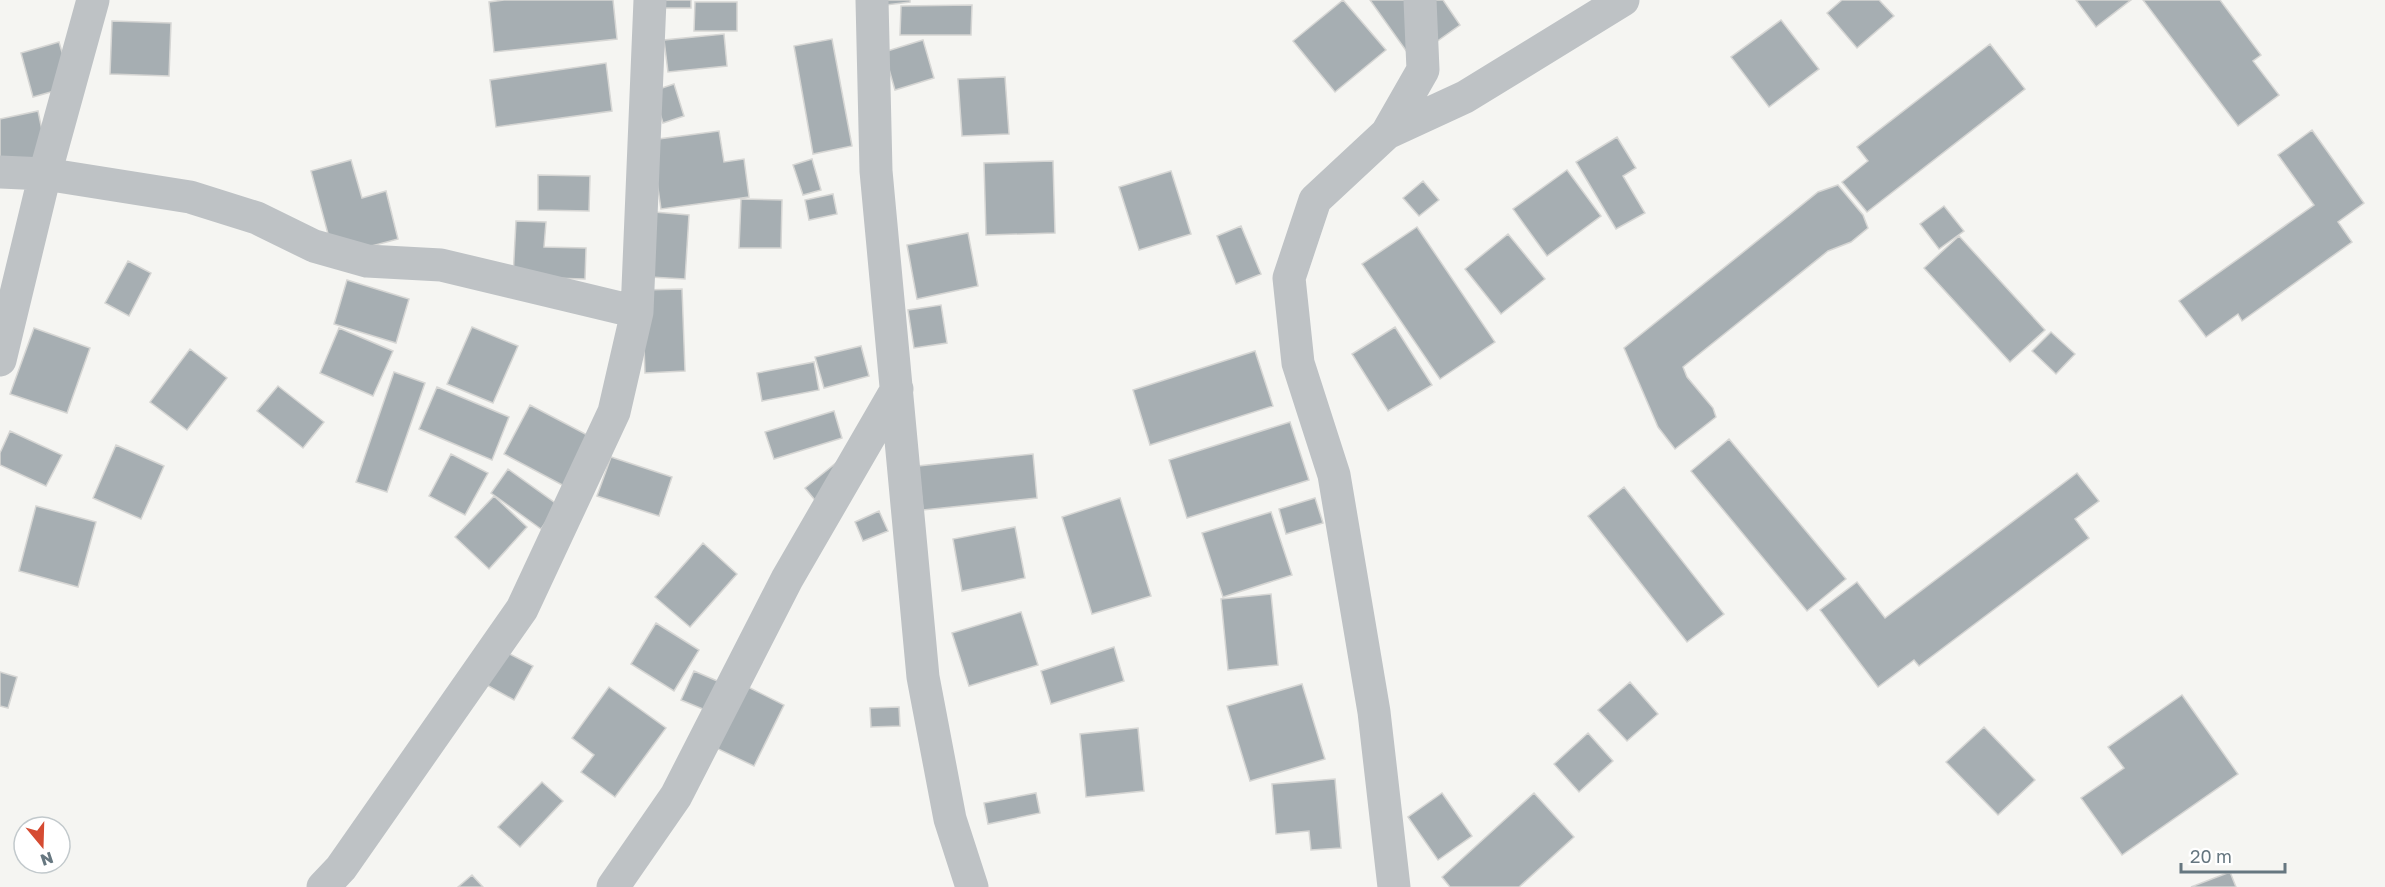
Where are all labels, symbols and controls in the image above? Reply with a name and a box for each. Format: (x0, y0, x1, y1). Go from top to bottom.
north arrow (12, 815, 72, 875)
scale bar (2181, 836, 2284, 874)
text: 20 m (2190, 845, 2232, 867)
text: N (38, 848, 56, 871)

